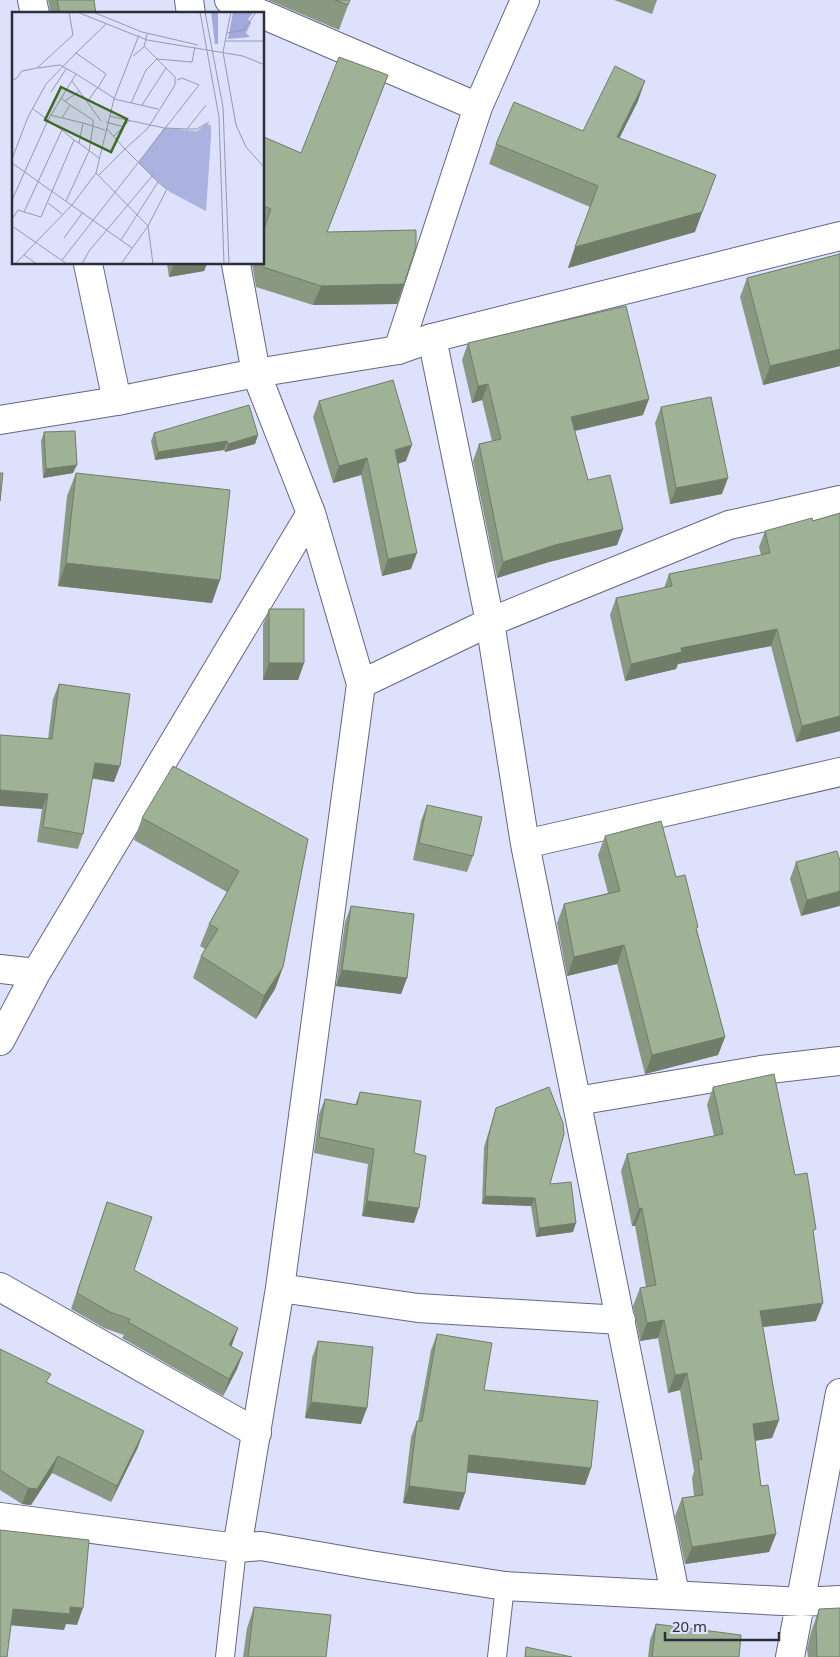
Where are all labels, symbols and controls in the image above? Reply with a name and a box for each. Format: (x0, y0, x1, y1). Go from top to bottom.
inset map (12, 12, 265, 265)
scale bar (665, 1610, 779, 1642)
text: 20 m (672, 1616, 707, 1636)

